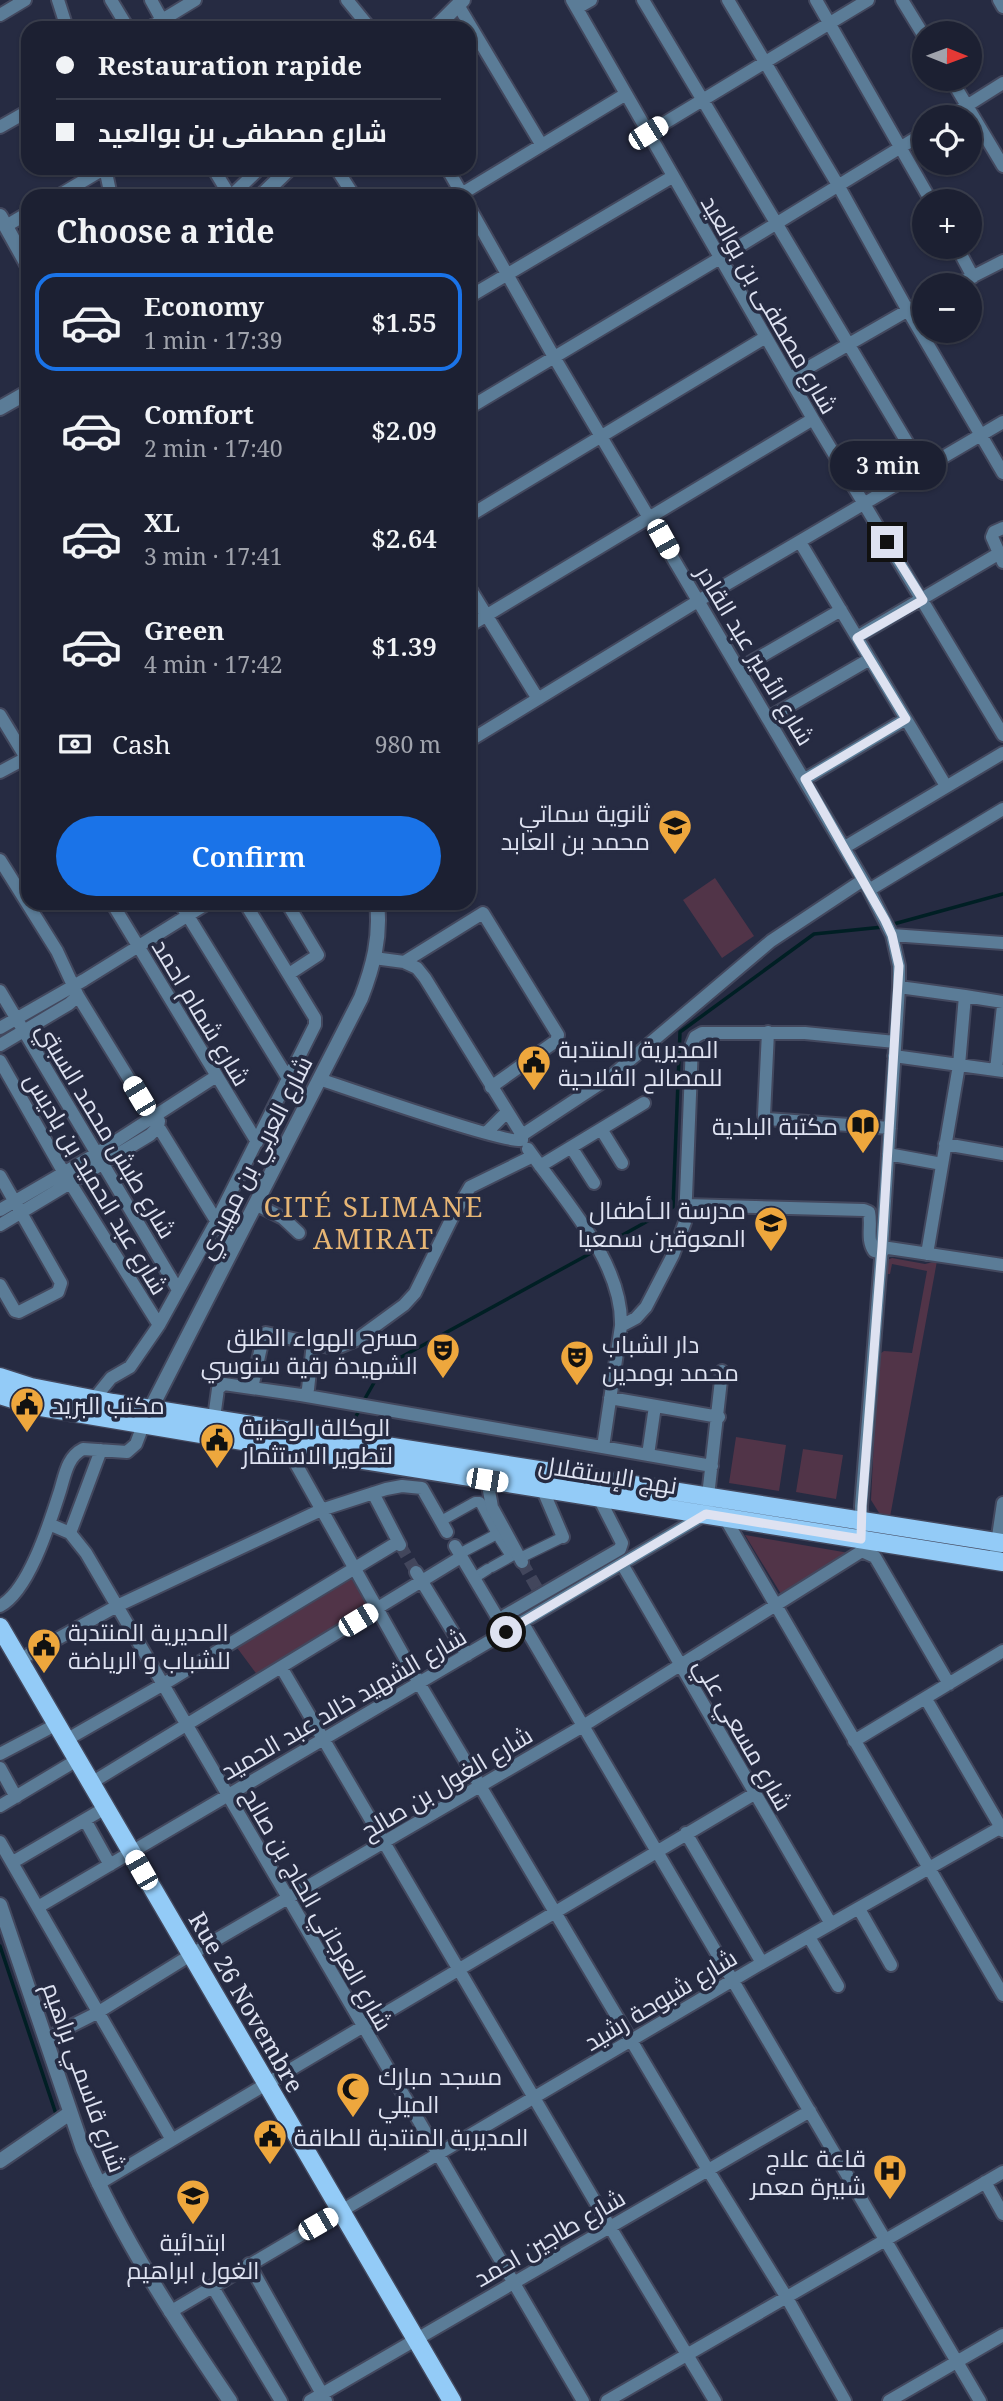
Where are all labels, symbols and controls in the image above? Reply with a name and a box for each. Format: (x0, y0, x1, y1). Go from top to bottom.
north arrow (912, 21, 982, 91)
map controls (912, 21, 982, 343)
text: Restauration rapide (98, 47, 362, 83)
button: locate (912, 105, 982, 175)
car (625, 113, 672, 153)
text: شارع مصطفى بن بوالعيد (98, 114, 387, 150)
street label: شارع مصطفى بن بوالعيد (693, 189, 846, 420)
button: + (912, 189, 982, 259)
text: Choose a ride (56, 209, 275, 252)
button: − (912, 273, 982, 343)
text: Economy (144, 288, 264, 324)
icon: car (60, 291, 123, 354)
text: $1.55 (371, 304, 437, 340)
text: 1 min · 17:39 (144, 324, 282, 356)
text: Comfort (144, 396, 254, 432)
icon: car (60, 399, 123, 462)
text: $2.09 (371, 412, 437, 448)
text: 2 min · 17:40 (144, 432, 282, 464)
callout: 3 min (829, 440, 945, 490)
text: 3 min (856, 449, 920, 481)
text: XL (144, 504, 180, 540)
icon: car (60, 507, 123, 570)
car (644, 516, 683, 562)
text: $2.64 (371, 520, 437, 556)
route end (871, 526, 903, 558)
text: 3 min · 17:41 (144, 540, 282, 572)
street label: شارع الأمير عبد القادر (687, 557, 823, 752)
text: Green (144, 612, 225, 648)
icon: car (60, 615, 123, 678)
text: $1.39 (371, 628, 437, 664)
text: 4 min · 17:42 (144, 648, 282, 680)
icon: cash (56, 725, 94, 763)
text: Cash (112, 726, 171, 762)
text: 980 m (375, 728, 441, 760)
place label: ثانوية سماتي محمد بن العابد (501, 796, 651, 857)
school or university icon: ثانوية سماتي محمد بن العابد (656, 807, 694, 856)
button: Confirm (56, 816, 441, 896)
street label: شارع شمام احمد (144, 932, 259, 1092)
street label: شارع طبش محمد السبتي (26, 1016, 185, 1246)
place label: المديرية المنتدبة للمصالح الفلاحية (558, 1032, 722, 1094)
public building icon: المديرية المنتدبة للمصالح الفلاحية (515, 1043, 553, 1092)
street label: شارع العربي بن مهيدي (188, 1050, 323, 1266)
street label: شارع عبد الحميد بن باديس (17, 1066, 176, 1301)
car (120, 1073, 159, 1119)
library icon: مكتبة البلدية (844, 1106, 882, 1155)
place label: مكتبة البلدية (712, 1109, 838, 1142)
district label: CITÉ SLIMANE AMIRAT (263, 1187, 485, 1257)
place label: مدرسة الـأطفال المعوقين سمعيا (578, 1193, 746, 1254)
school or university icon: مدرسة الـأطفال المعوقين سمعيا (752, 1204, 790, 1253)
place label: مسرح الهواء الطلق الشهيدة رقية سنوسي (201, 1320, 418, 1384)
place label: دار الشباب محمد بومدين (602, 1327, 739, 1388)
theatre icon: مسرح الهواء الطلق الشهيدة رقية سنوسي (424, 1331, 462, 1380)
theatre icon: دار الشباب محمد بومدين (558, 1338, 596, 1387)
public building icon: مكتب البريد (8, 1385, 46, 1434)
place label: مكتب البريد (52, 1388, 165, 1421)
place label: الوكالة الوطنية لتطوير الاستثمار (240, 1410, 393, 1471)
public building icon: الوكالة الوطنية لتطوير الاستثمار (198, 1421, 236, 1470)
street label: نهج الإستقلال (536, 1447, 680, 1502)
car (465, 1466, 510, 1494)
car (335, 1600, 382, 1640)
place label: المديرية المنتدبة للشباب و الرياضة (68, 1615, 230, 1676)
route start (490, 1616, 522, 1648)
street label: شارع الشهيد خالد عبد الحميد (214, 1619, 472, 1788)
public building icon: المديرية المنتدبة للشباب و الرياضة (25, 1626, 63, 1675)
street label: شارع مسعي علي (684, 1652, 801, 1818)
street label: شارع الغول بن صالح (354, 1718, 539, 1847)
street label: شارع العرجاني الحاج بن صالح (231, 1782, 401, 2038)
car (122, 1847, 161, 1893)
street label: Rue 26 Novembre (182, 1906, 312, 2098)
street label: شارع شبوحة رشيد (577, 1940, 743, 2059)
street label: شارع قاسمي براهيم (32, 1977, 135, 2178)
place label: مسجد مبارك الميلي (378, 2059, 502, 2124)
mosque icon: مسجد مبارك الميلي (334, 2070, 372, 2119)
public building icon: المديرية المنتدبة للطاقة (251, 2117, 289, 2166)
place label: المديرية المنتدبة للطاقة (294, 2120, 528, 2153)
place label: قاعة علاج شبيرة معمر (749, 2141, 866, 2202)
hospital icon: قاعة علاج شبيرة معمر (871, 2152, 909, 2201)
school or university icon: ابتدائية الغول ابراهيم (174, 2177, 212, 2226)
street label: شارع طاجين احمد (467, 2180, 631, 2295)
car (295, 2204, 342, 2244)
place label: ابتدائية الغول ابراهيم (127, 2225, 259, 2287)

